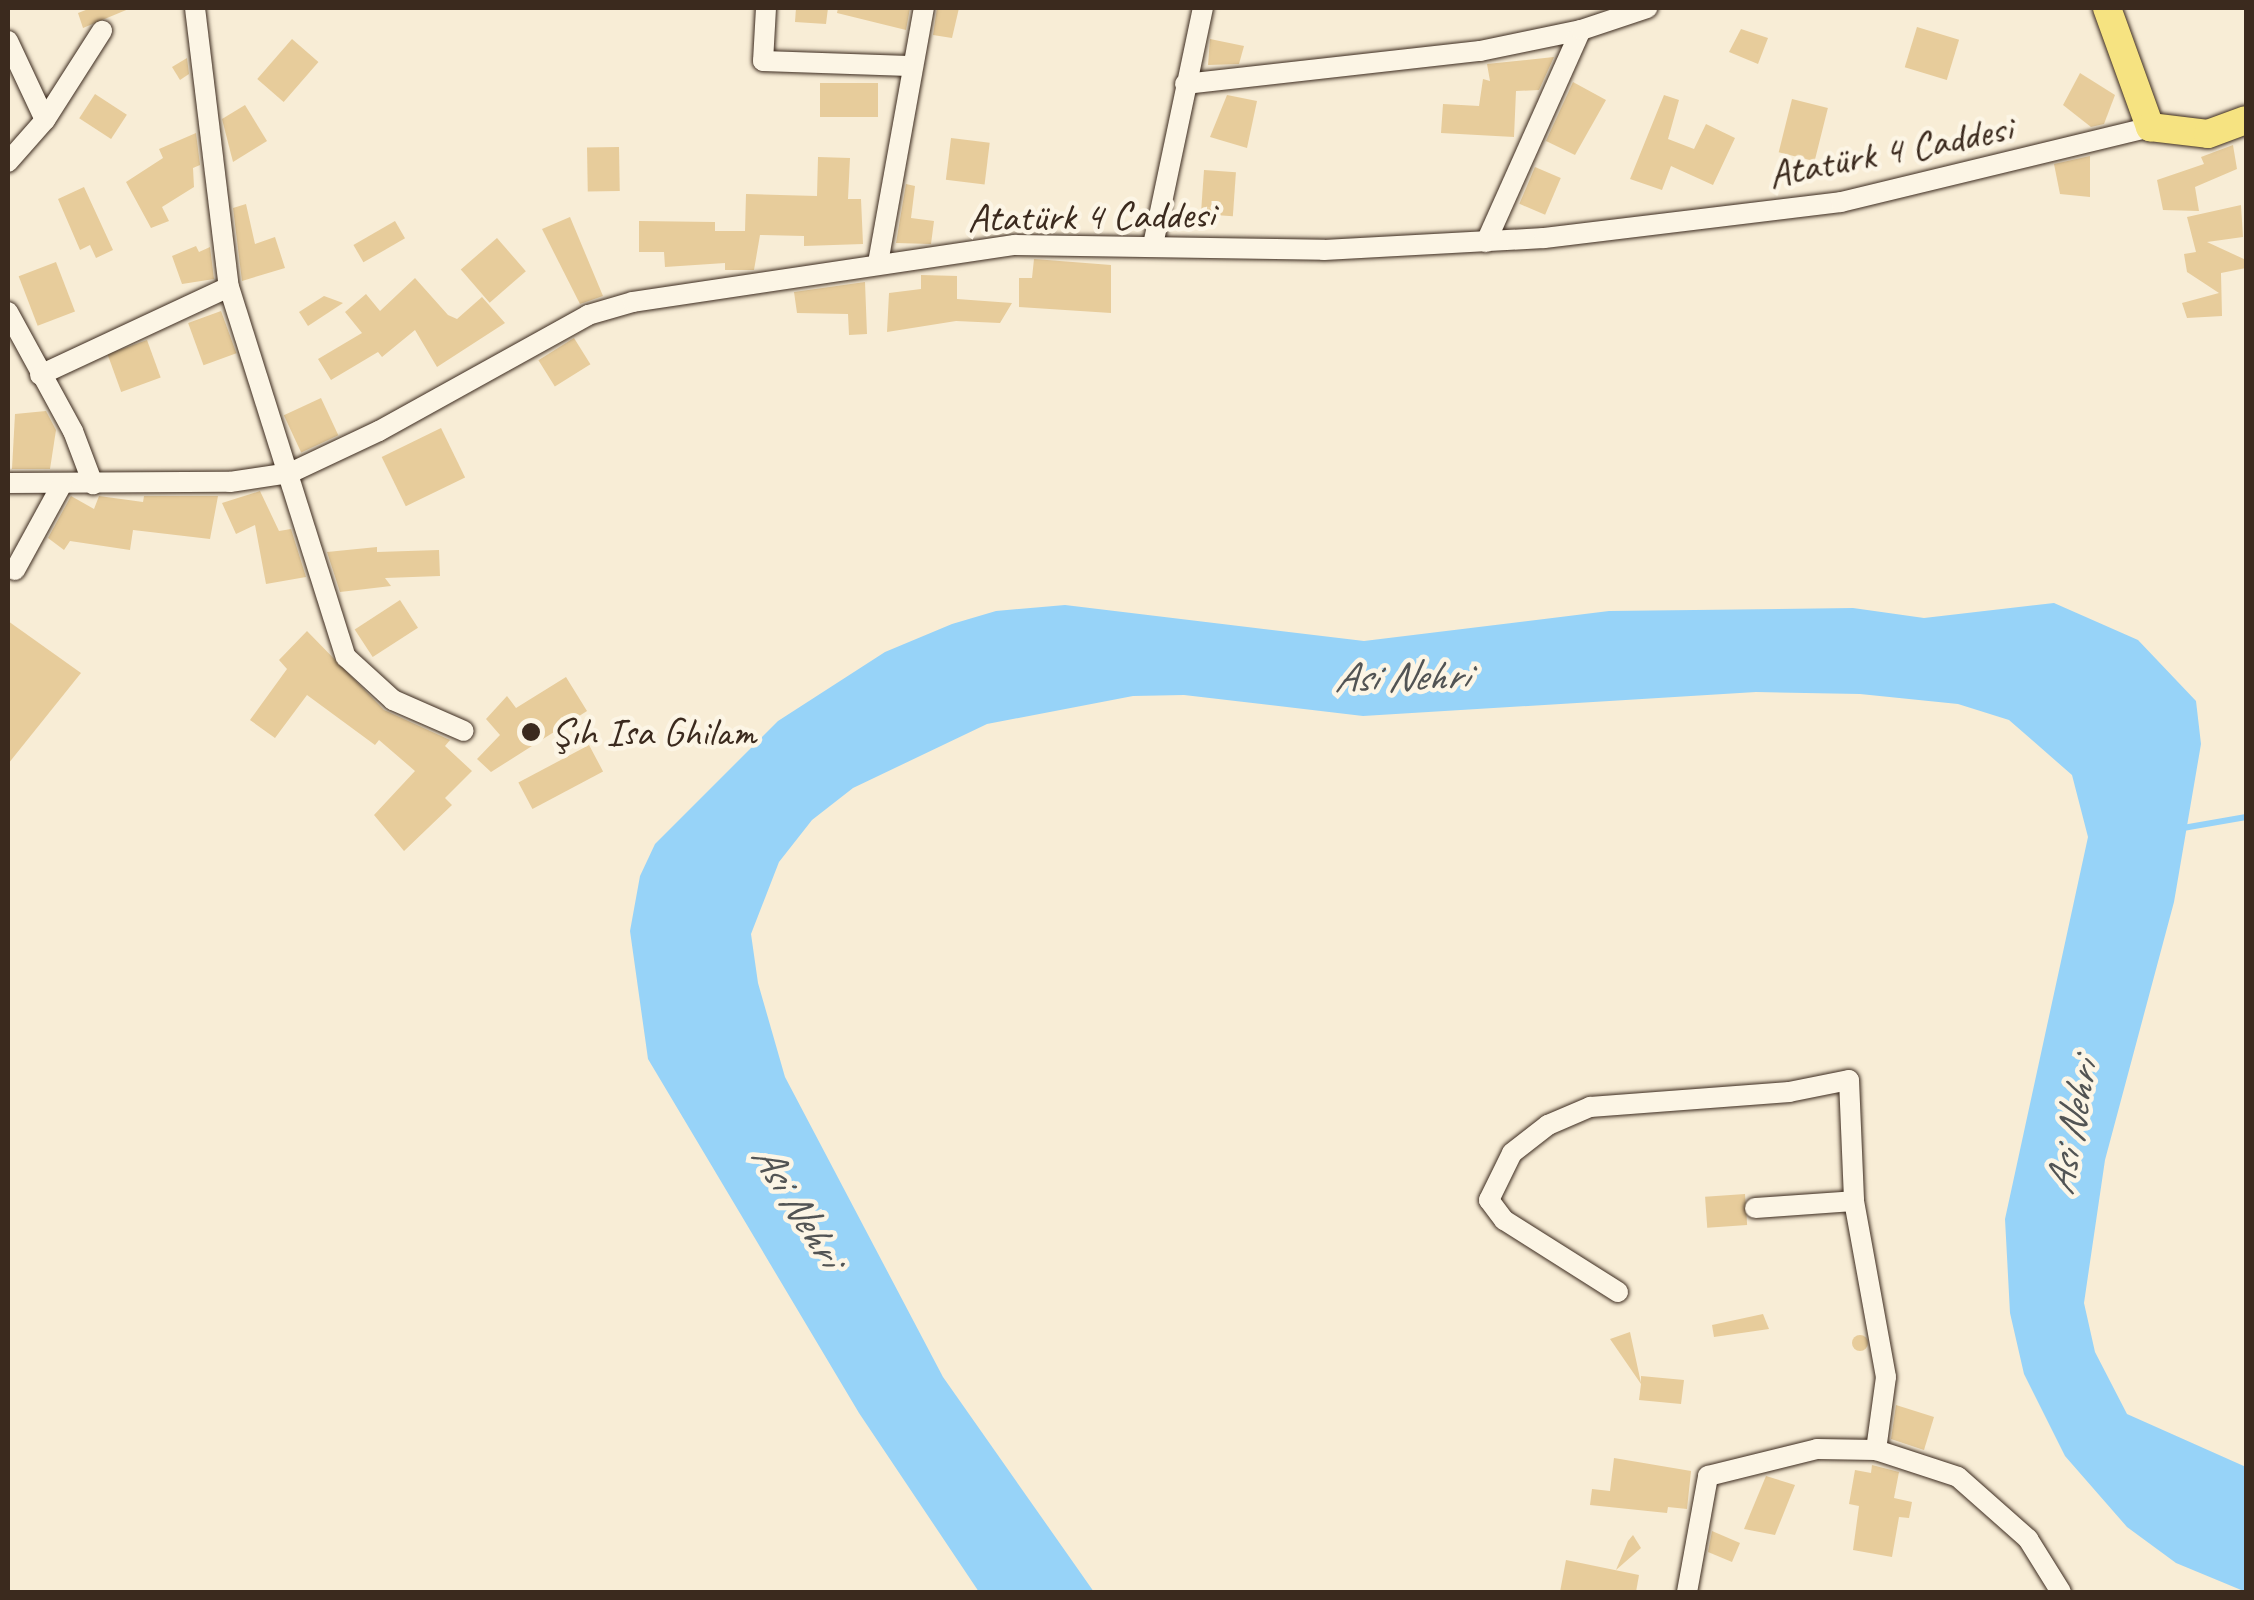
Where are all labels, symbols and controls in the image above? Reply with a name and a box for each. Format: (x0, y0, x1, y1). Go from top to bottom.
street label: Atatürk 4 Caddesi (1764, 104, 2016, 198)
street label: Atatürk 4 Caddesi (967, 190, 1215, 242)
water label: Asi Nehri (1333, 651, 1469, 703)
place label: Şıh Isa Ghilam (551, 708, 754, 756)
marker: Şıh Isa Ghilam (520, 721, 542, 743)
water label: Asi Nehri (2034, 1057, 2110, 1199)
water label: Asi Nehri (740, 1135, 854, 1275)

